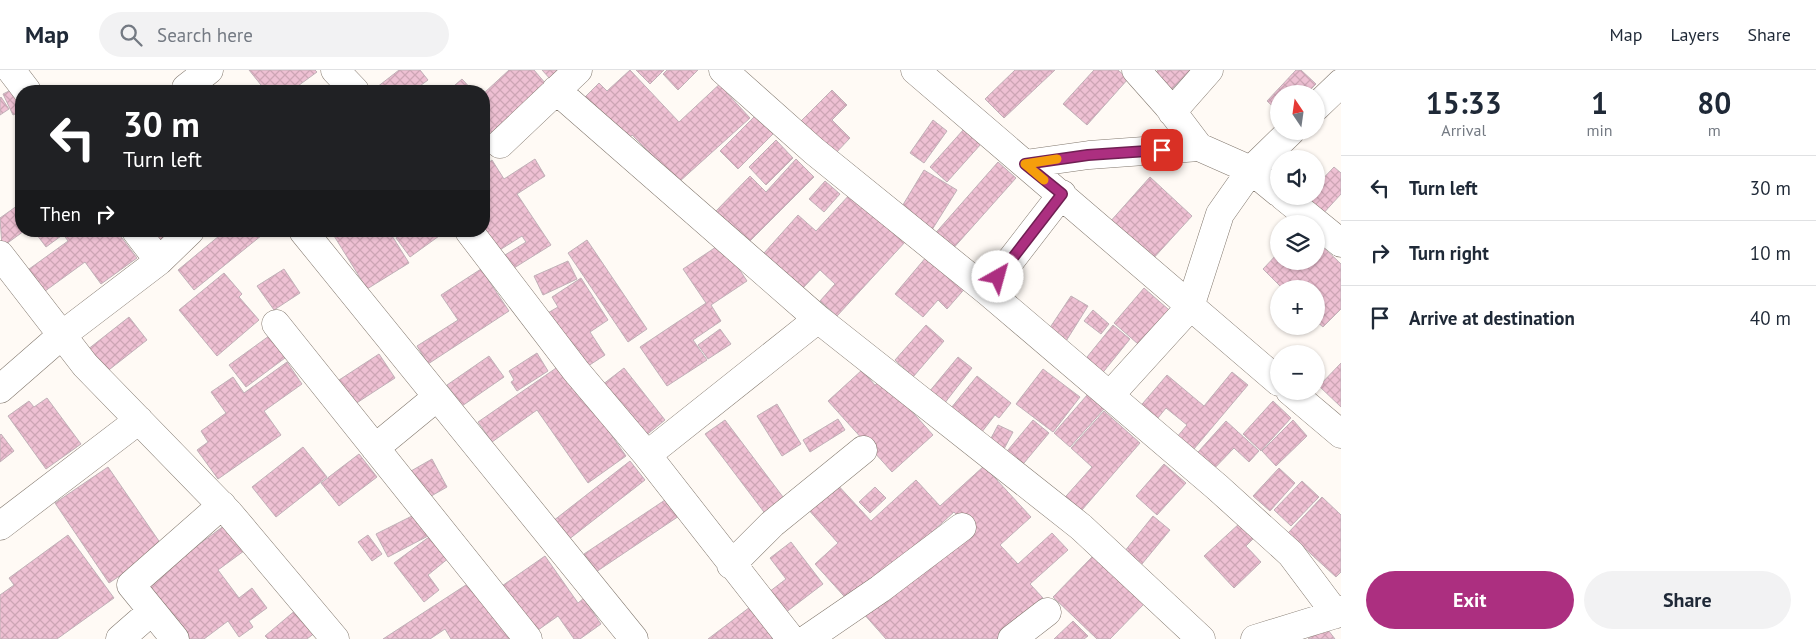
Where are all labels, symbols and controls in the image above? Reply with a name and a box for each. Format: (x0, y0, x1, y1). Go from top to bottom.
search box (99, 12, 449, 57)
text: Map (25, 19, 69, 50)
icon: search (117, 21, 145, 49)
text: Search here (157, 23, 253, 47)
text: Map (1610, 23, 1642, 46)
text: Layers (1670, 23, 1719, 46)
text: Share (1747, 23, 1791, 46)
text: 15:33 (1426, 83, 1502, 122)
text: 1 (1591, 83, 1608, 122)
text: 80 (1697, 83, 1731, 122)
north arrow (1270, 85, 1325, 140)
map controls (1270, 85, 1325, 400)
text: 30 m (123, 101, 200, 147)
icon: left (40, 105, 105, 170)
text: Arrival (1441, 120, 1486, 140)
text: min (1587, 120, 1613, 140)
text: m (1708, 120, 1721, 140)
pin (1141, 129, 1183, 171)
icon: arrive (1148, 136, 1176, 164)
text: Turn left (123, 145, 202, 173)
button: sound (1270, 150, 1325, 205)
icon: left (1366, 174, 1394, 202)
text: Turn left (1409, 176, 1478, 200)
text: 30 m (1750, 176, 1791, 200)
icon: right (91, 200, 119, 228)
text: Then (40, 202, 81, 226)
button: layers (1270, 215, 1325, 270)
icon: right (1366, 239, 1394, 267)
text: Turn right (1409, 241, 1489, 265)
text: 10 m (1750, 241, 1791, 265)
position arrow (971, 250, 1023, 302)
button: + (1270, 280, 1325, 335)
icon: arrive (1366, 304, 1394, 332)
text: Arrive at destination (1409, 306, 1575, 330)
text: 40 m (1750, 306, 1791, 330)
button: − (1270, 345, 1325, 400)
button: Exit (1366, 571, 1574, 629)
button: Share (1584, 571, 1791, 629)

